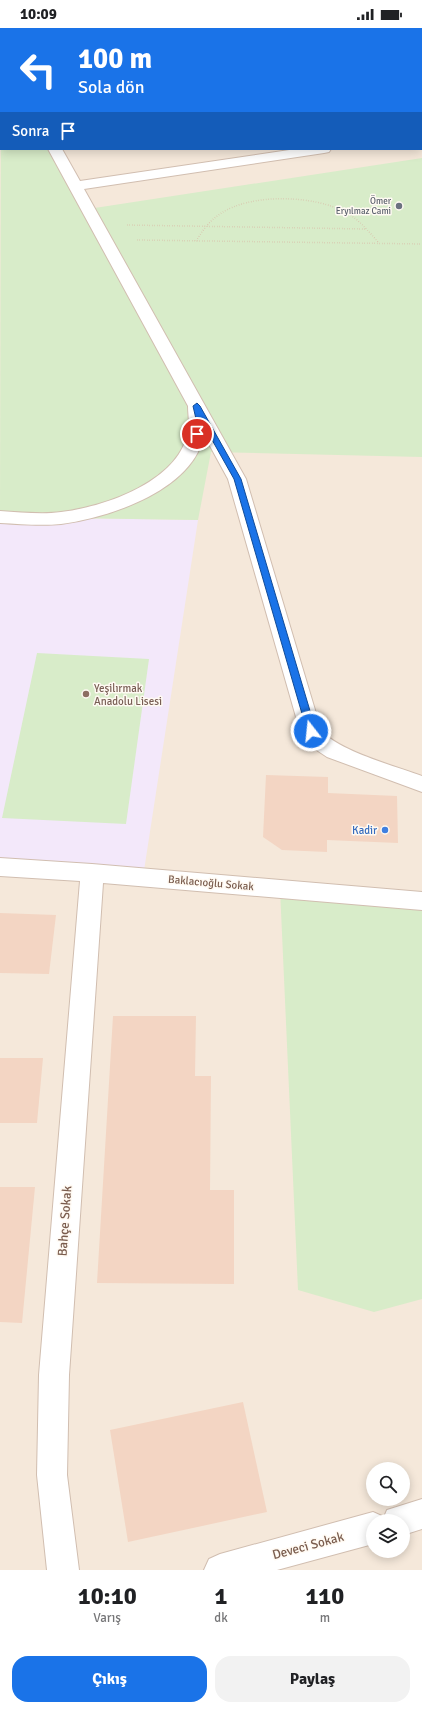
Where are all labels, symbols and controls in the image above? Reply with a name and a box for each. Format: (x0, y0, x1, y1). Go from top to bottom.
text: 10:09 (20, 5, 57, 23)
text: 100 m (78, 42, 152, 76)
icon: left (12, 44, 64, 96)
text: Sola dön (78, 76, 144, 98)
icon: arrive (57, 120, 79, 142)
text: Sonra (12, 122, 49, 140)
place label: Ömer Eryılmaz Cami (336, 195, 392, 217)
marker: Ömer Eryılmaz Cami (394, 201, 404, 211)
pin (180, 417, 214, 451)
icon: arrive (186, 423, 208, 445)
place label: Yeşilırmak Anadolu Lisesi (94, 682, 162, 708)
marker: Yeşilırmak Anadolu Lisesi (81, 689, 91, 699)
position arrow (290, 710, 332, 752)
place label: Kadir (352, 824, 377, 837)
marker: Kadir (380, 825, 390, 835)
street label: Baklacıoğlu Sokak (168, 873, 255, 893)
street label: Bahçe Sokak (55, 1185, 75, 1257)
map controls (366, 1462, 410, 1558)
button: search (366, 1462, 410, 1506)
button: layers (366, 1514, 410, 1558)
street label: Deveci Sokak (271, 1529, 346, 1563)
text: 10:10 (78, 1581, 137, 1611)
text: 1 (215, 1581, 227, 1611)
text: 110 (305, 1581, 344, 1611)
text: Varış (93, 1610, 121, 1626)
text: dk (214, 1610, 228, 1626)
text: m (320, 1610, 330, 1626)
button: Çıkış (12, 1656, 207, 1702)
button: Paylaş (215, 1656, 410, 1702)

